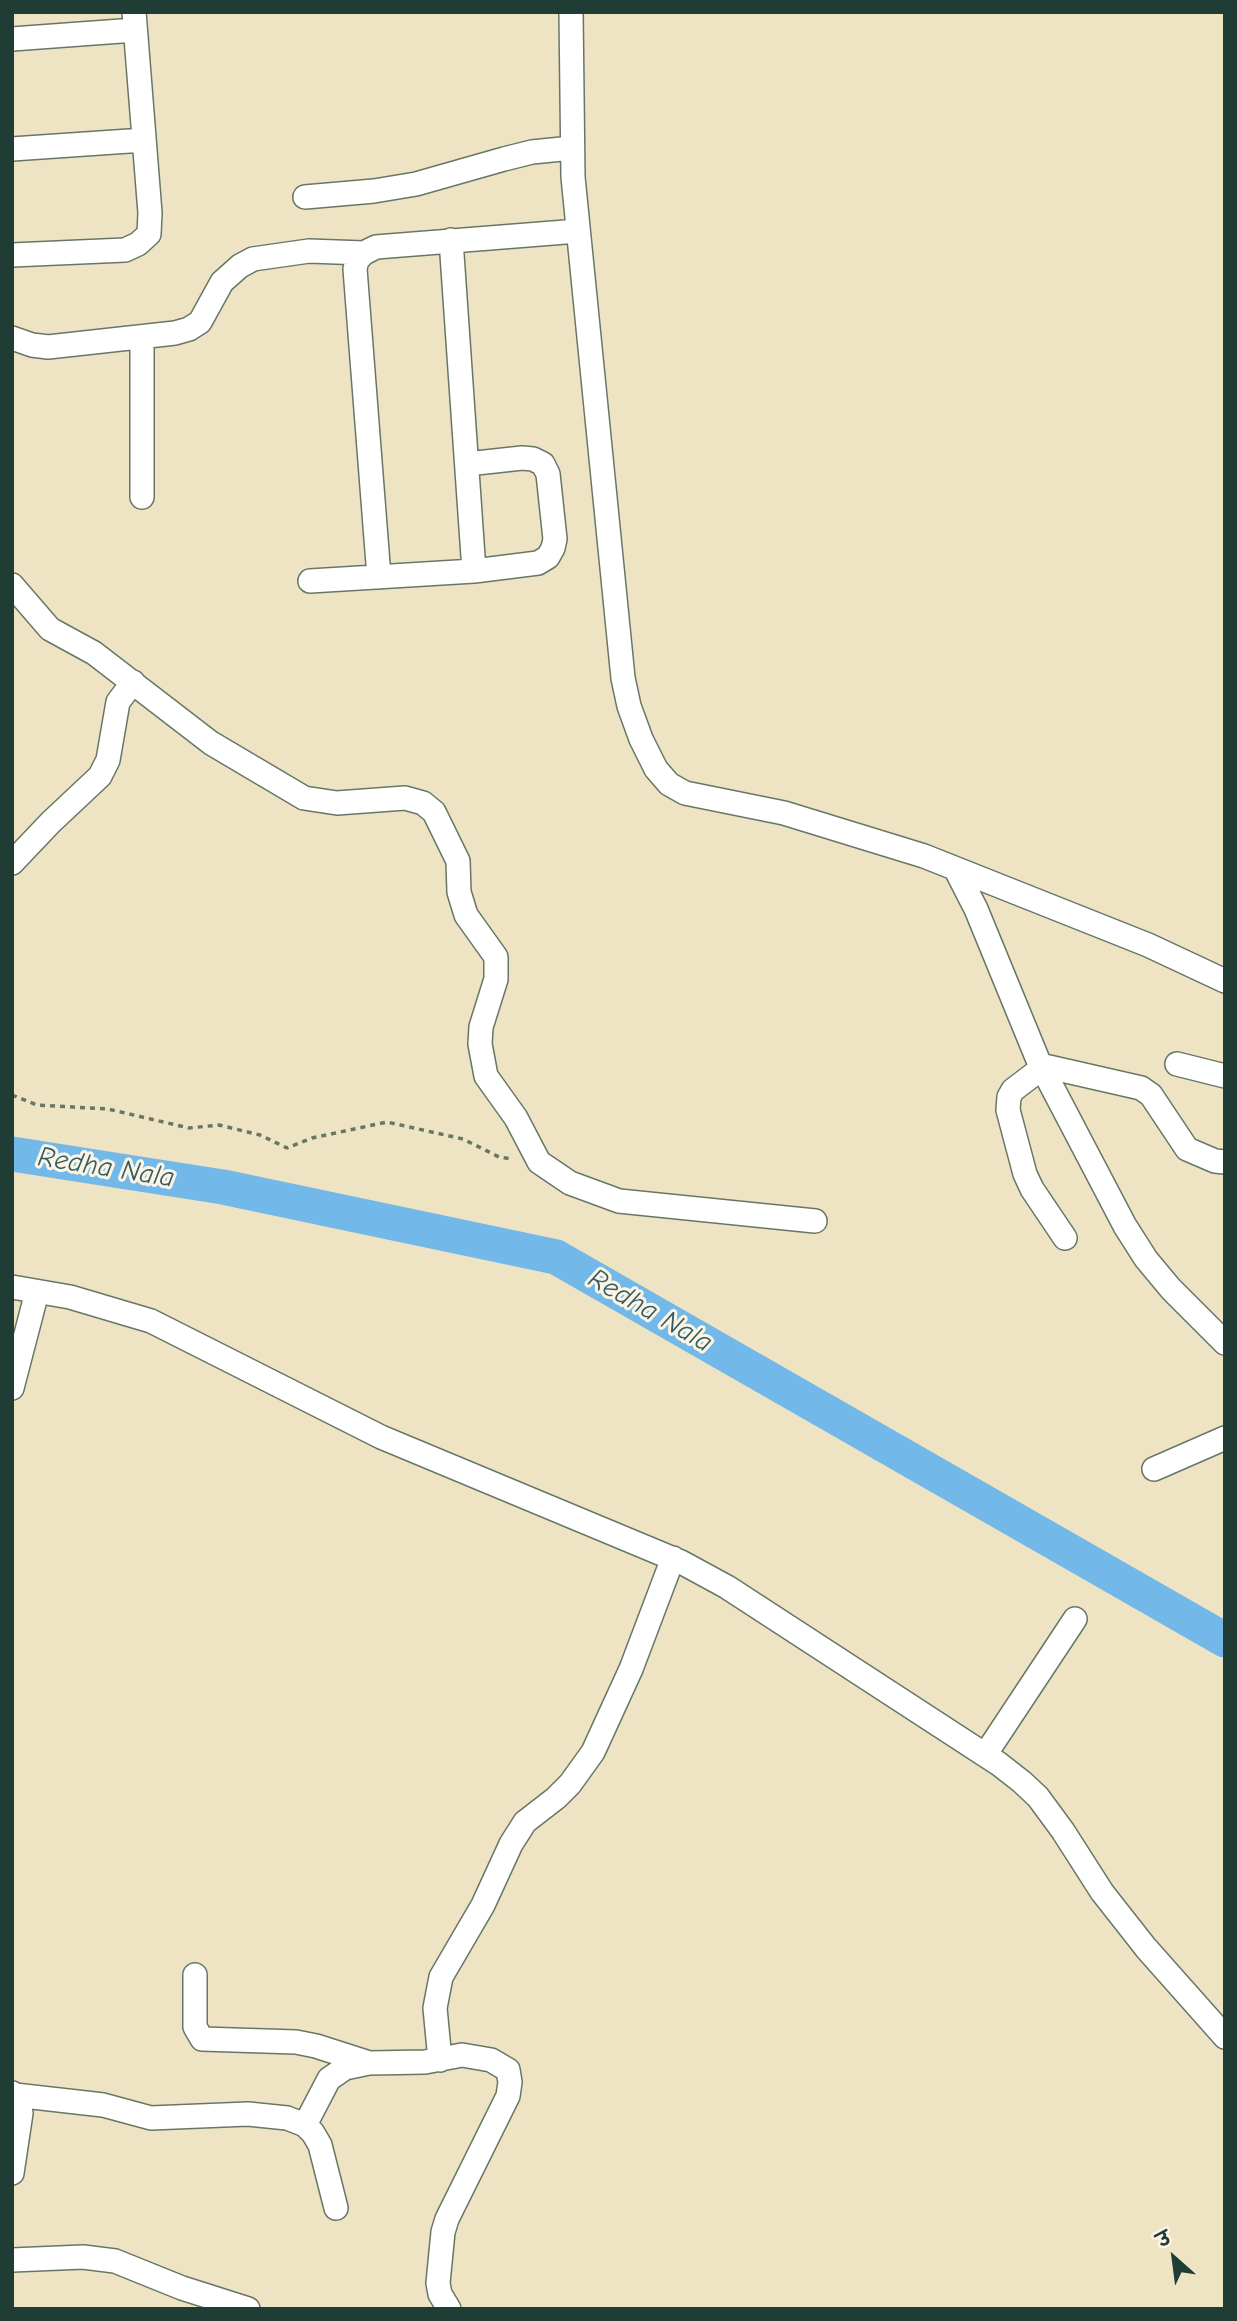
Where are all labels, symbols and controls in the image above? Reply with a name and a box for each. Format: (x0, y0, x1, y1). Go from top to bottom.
water label: Redha Nala (35, 1141, 177, 1195)
water label: Redha Nala (582, 1262, 718, 1360)
north arrow (1139, 2223, 1209, 2293)
text: उ (1153, 2227, 1175, 2252)

